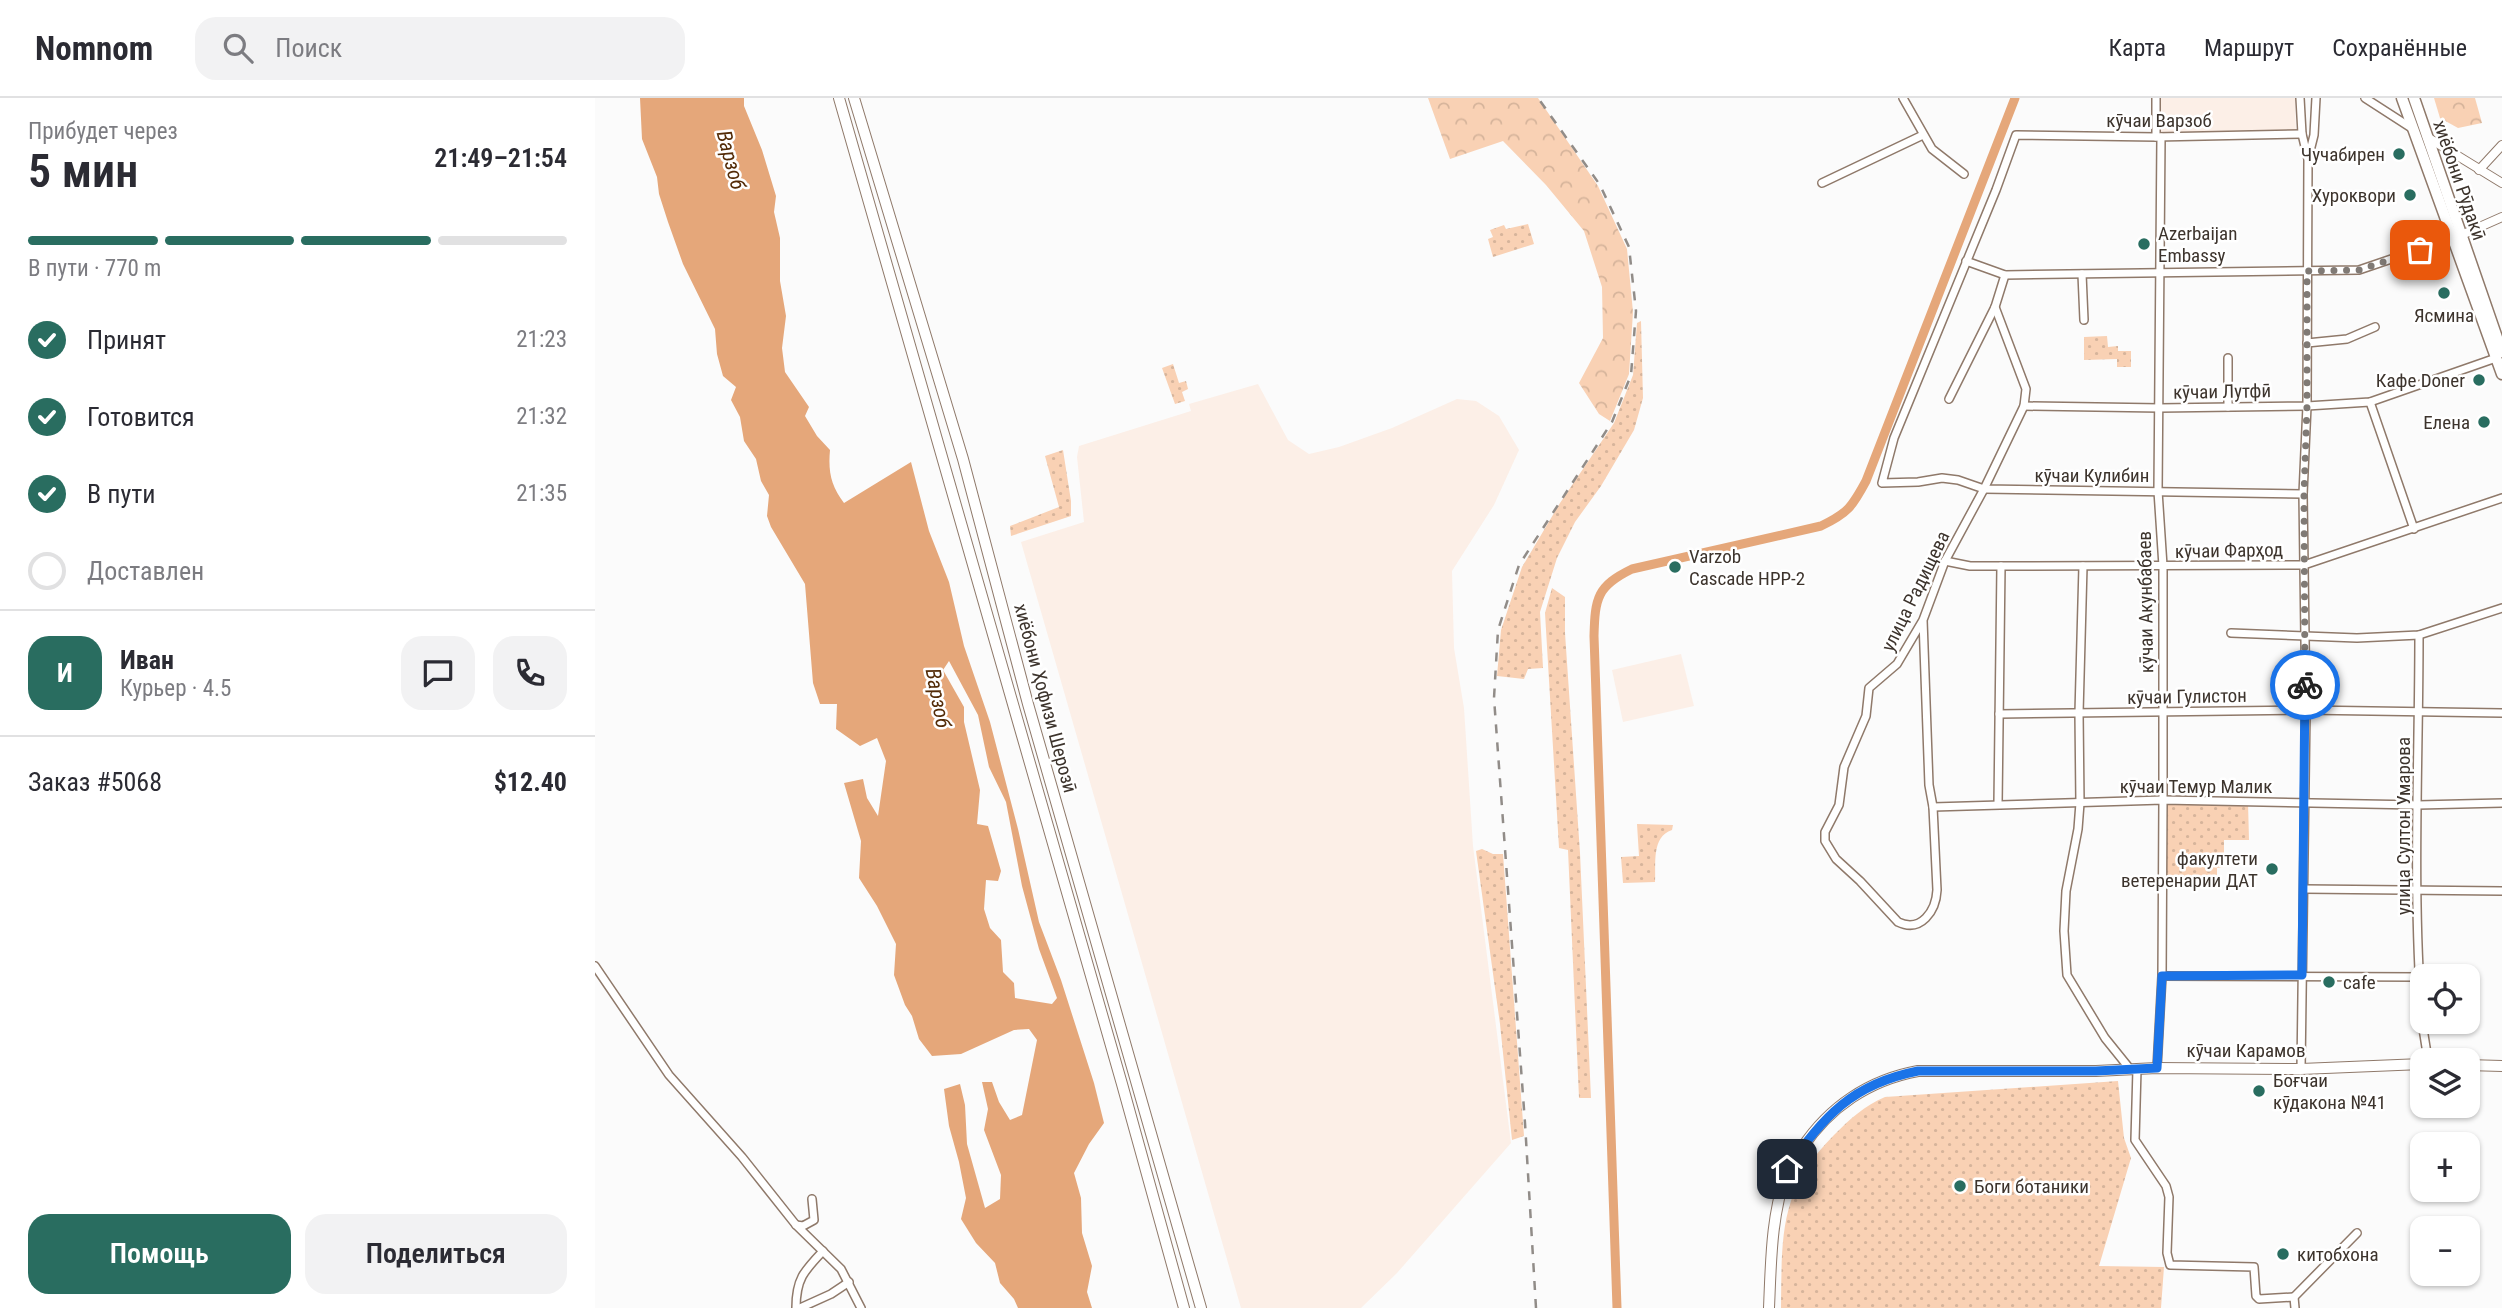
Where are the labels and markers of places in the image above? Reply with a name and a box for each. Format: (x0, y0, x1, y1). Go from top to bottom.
place label: Чучабирен (2301, 143, 2385, 166)
marker: Чучабирен (2391, 146, 2407, 162)
place label: Хуроквори (2312, 184, 2396, 207)
marker: Хуроквори (2402, 187, 2418, 203)
pin (2390, 220, 2450, 280)
place label: Azerbaijan Embassy (2158, 222, 2237, 267)
marker: Azerbaijan Embassy (2136, 236, 2152, 252)
marker: Ясмина (2436, 285, 2452, 301)
place label: Ясмина (2414, 304, 2474, 327)
place label: Кафе Doner (2376, 369, 2465, 392)
marker: Кафе Doner (2471, 372, 2487, 388)
place label: Елена (2423, 411, 2470, 434)
marker: Елена (2476, 414, 2492, 430)
place label: Varzob Cascade HPP-2 (1689, 545, 1805, 590)
marker: Varzob Cascade HPP-2 (1667, 559, 1683, 575)
place label: факултети ветеренарии ДАТ (2121, 847, 2258, 892)
marker: факултети ветеренарии ДАТ (2264, 861, 2280, 877)
place label: cafe (2343, 971, 2376, 994)
marker: cafe (2321, 974, 2337, 990)
place label: Боғчаи кӯдакона №41 (2273, 1069, 2386, 1114)
marker: Боғчаи кӯдакона №41 (2251, 1083, 2267, 1099)
pin (1757, 1139, 1817, 1199)
place label: Боги ботаники (1974, 1175, 2089, 1198)
marker: Боги ботаники (1952, 1178, 1968, 1194)
place label: китобхона (2297, 1243, 2379, 1266)
marker: китобхона (2275, 1246, 2291, 1262)

